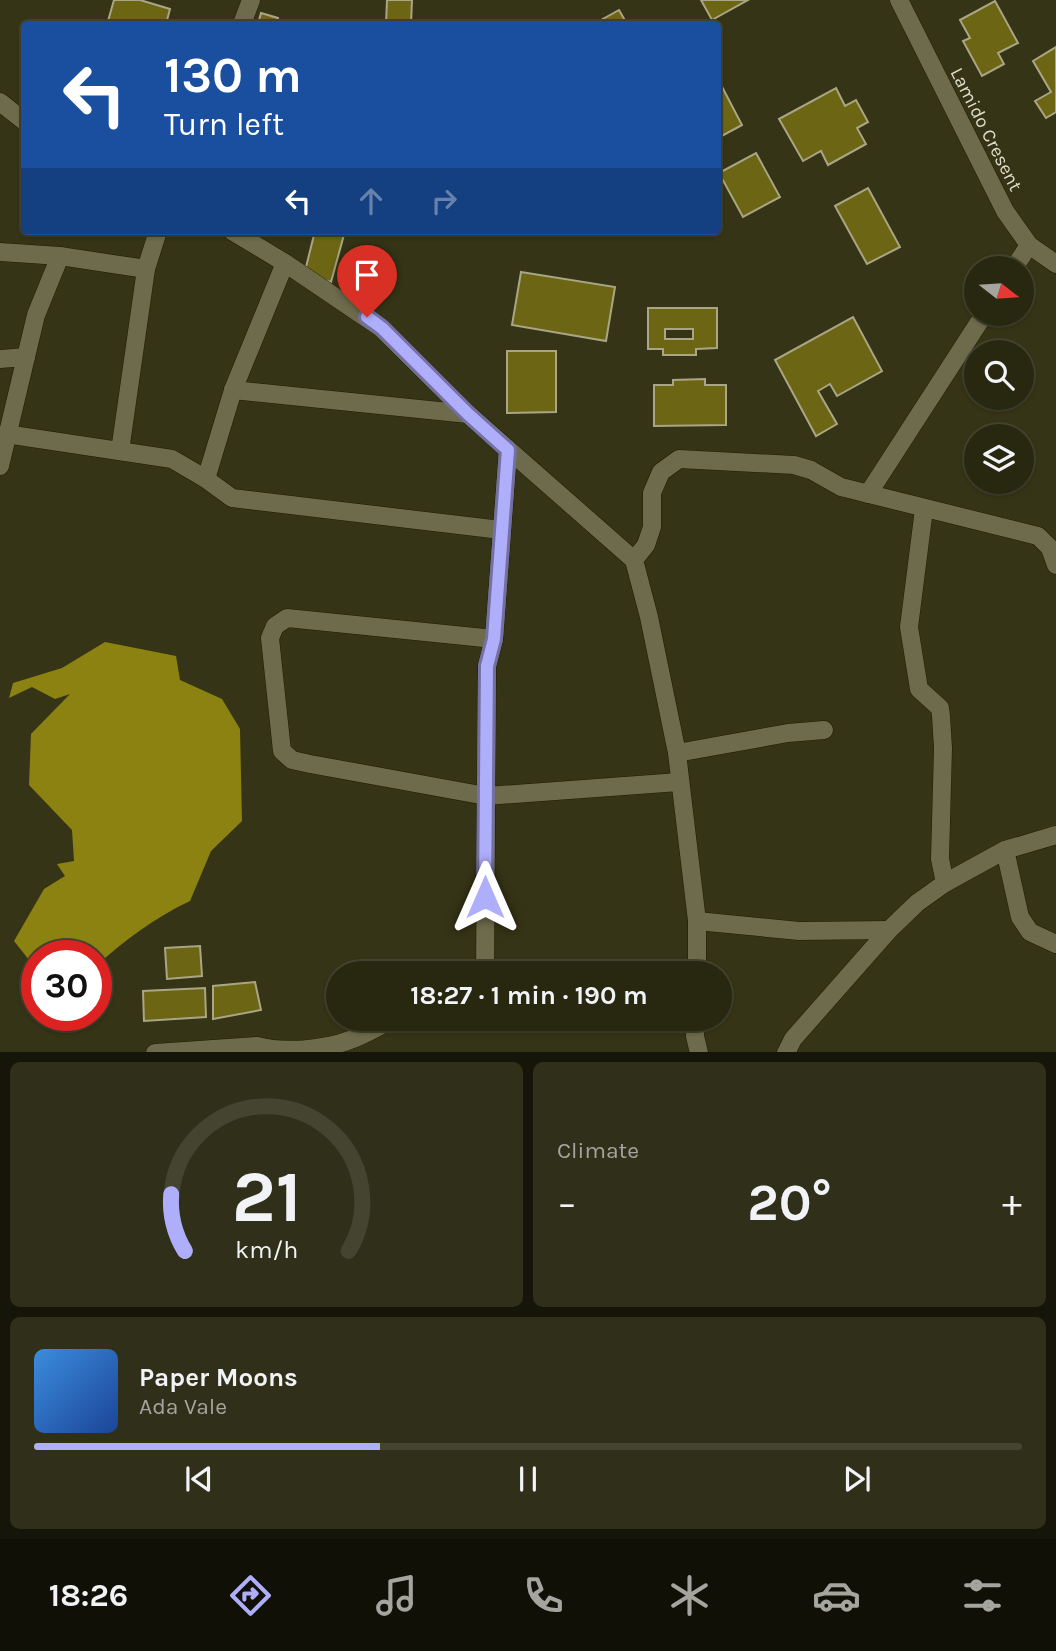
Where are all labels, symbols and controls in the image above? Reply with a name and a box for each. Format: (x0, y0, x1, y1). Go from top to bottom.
text: 130 m (164, 47, 302, 104)
icon: left (49, 49, 140, 140)
street label: Lamido Cresent (946, 64, 1027, 195)
text: Turn left (164, 106, 284, 143)
icon: left (279, 182, 317, 220)
icon: ahead (352, 182, 390, 220)
icon: right (425, 182, 463, 220)
pin (337, 245, 397, 317)
icon: arrive (348, 256, 386, 294)
north arrow (964, 256, 1034, 326)
map controls (964, 256, 1034, 494)
button: search (964, 340, 1034, 410)
button: layers (964, 424, 1034, 494)
position arrow (448, 860, 522, 934)
speed limit sign: 30 (21, 940, 112, 1031)
text: 18:27 · 1 min · 190 m (410, 980, 648, 1011)
text: Climate (557, 1137, 639, 1164)
text: 21 (232, 1154, 302, 1239)
text: 20° (747, 1172, 832, 1233)
text: − (557, 1181, 577, 1226)
text: + (1002, 1181, 1022, 1226)
text: km/h (235, 1234, 298, 1263)
text: Paper Moons (139, 1362, 298, 1393)
text: Ada Vale (139, 1393, 227, 1420)
icon: previous (180, 1460, 218, 1498)
icon: pause (509, 1460, 547, 1498)
icon: next (838, 1460, 876, 1498)
icon: directions (226, 1571, 275, 1620)
icon: music (372, 1571, 421, 1620)
icon: phone (519, 1571, 568, 1620)
icon: climate (665, 1571, 714, 1620)
icon: car (812, 1571, 861, 1620)
icon: filters (958, 1571, 1007, 1620)
text: 18:26 (49, 1577, 128, 1614)

